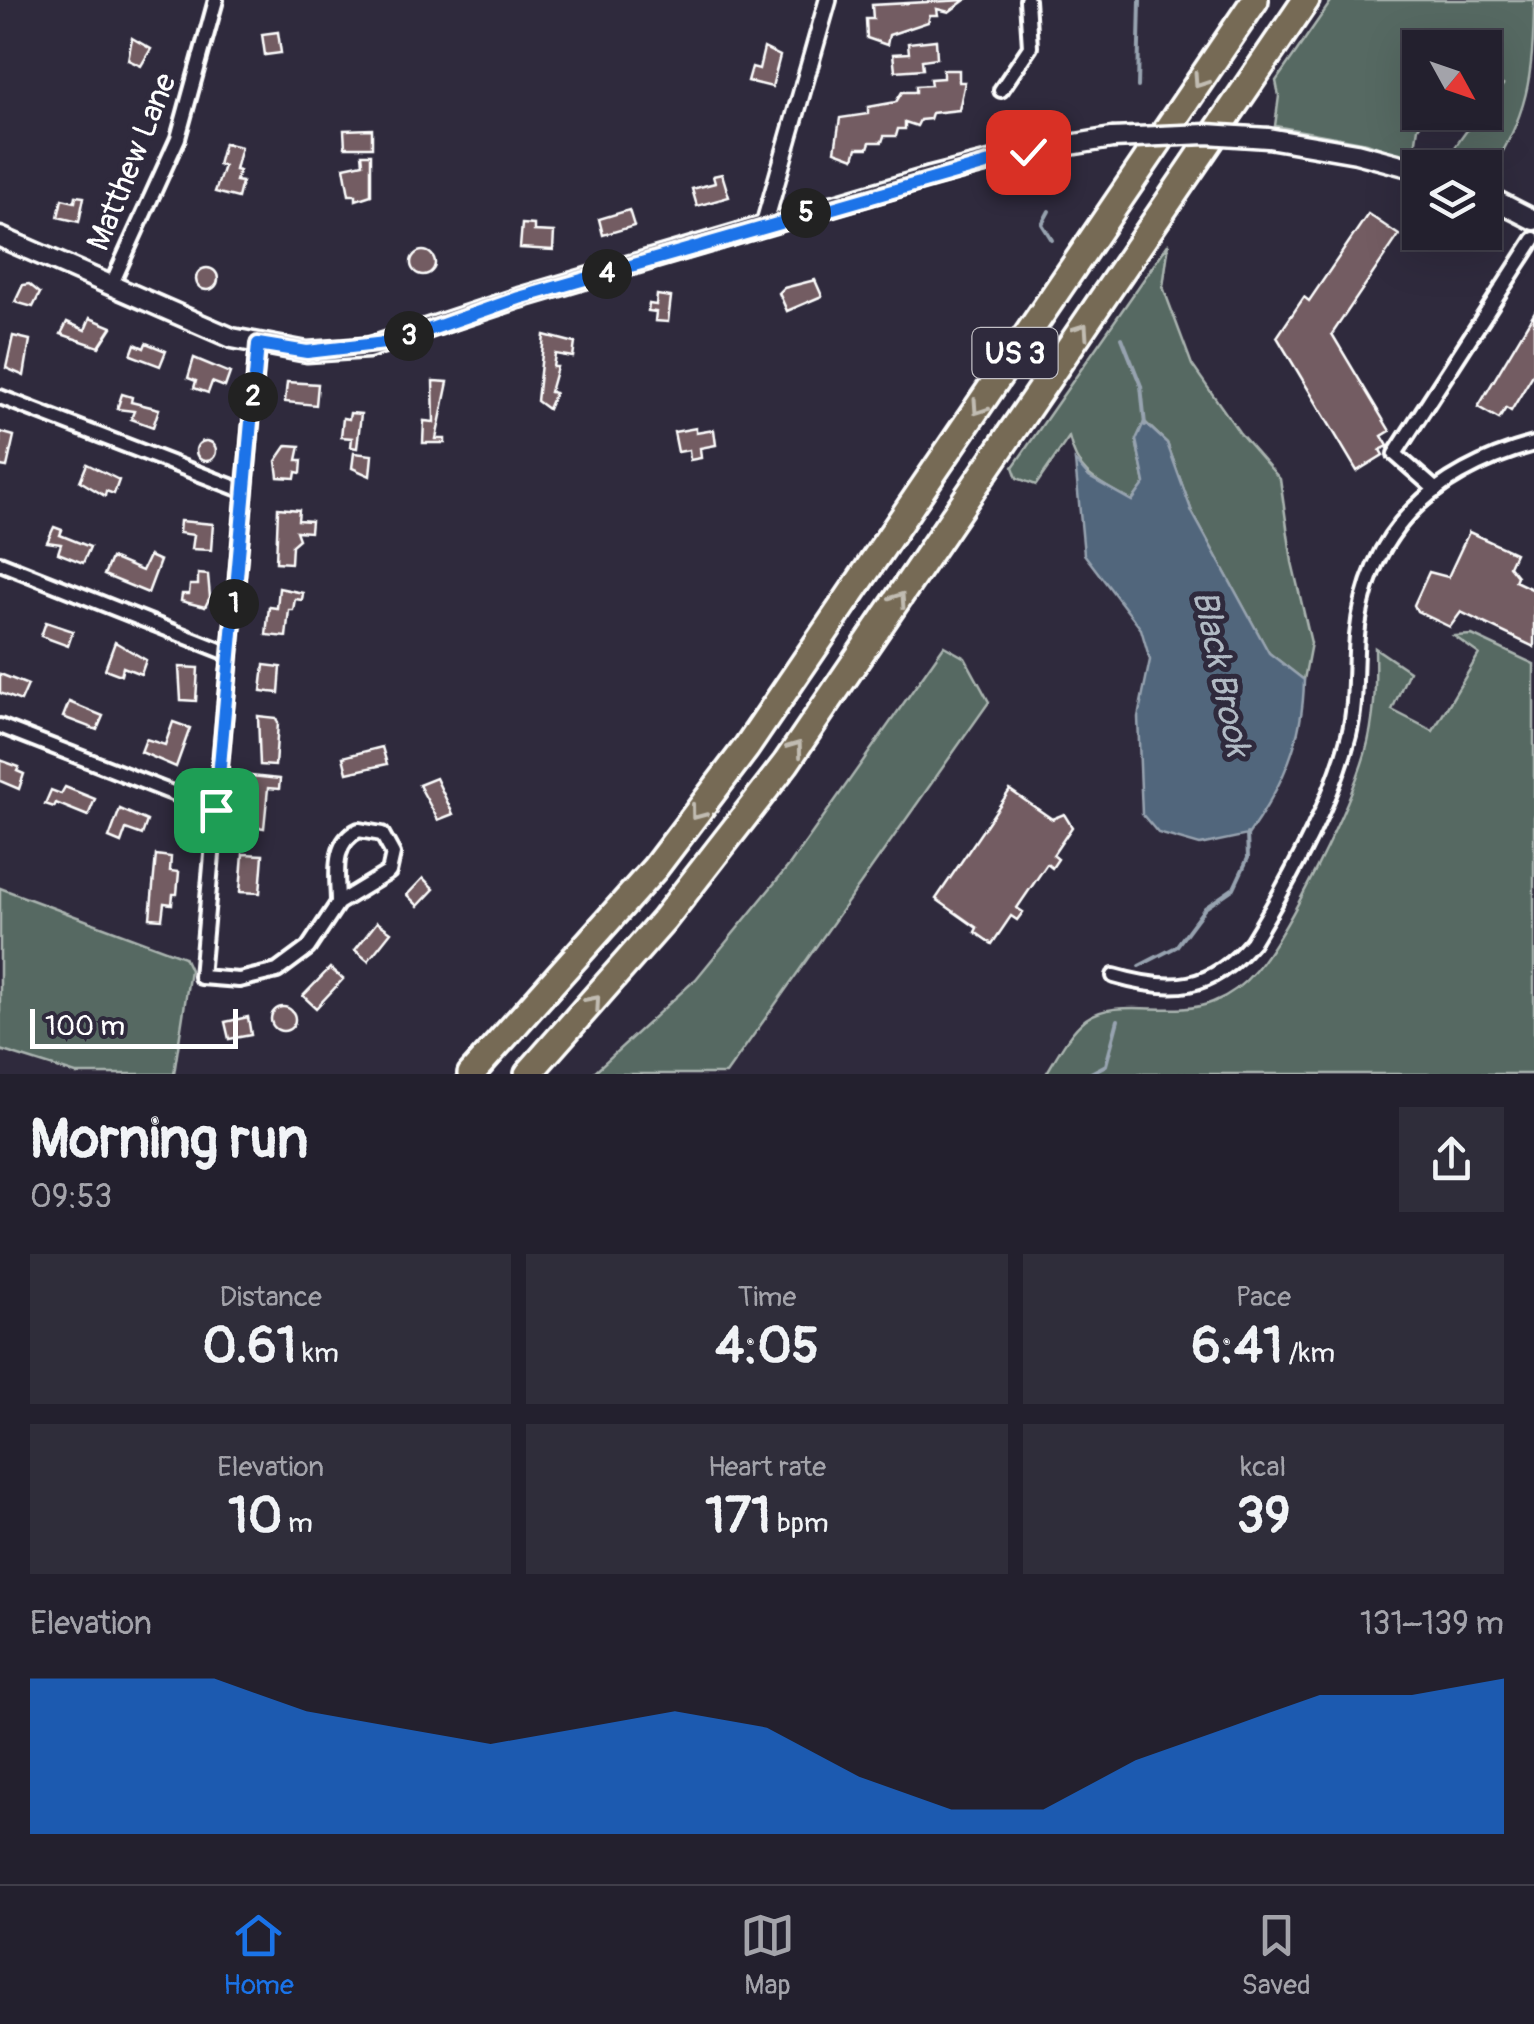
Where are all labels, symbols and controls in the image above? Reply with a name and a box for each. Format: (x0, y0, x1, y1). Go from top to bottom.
north arrow (1402, 30, 1502, 130)
map controls (1402, 30, 1502, 250)
street label: Matthew Lane (78, 67, 186, 257)
one-way arrow (1194, 70, 1213, 88)
pin (986, 110, 1071, 195)
icon: check (1001, 125, 1056, 180)
button: layers (1402, 150, 1502, 250)
pin: 5 (781, 188, 831, 238)
text: 5 (798, 195, 814, 230)
pin: 4 (582, 249, 632, 299)
text: 4 (599, 256, 615, 291)
pin: 3 (384, 311, 434, 361)
text: 3 (401, 318, 417, 353)
one-way arrow (1070, 322, 1088, 341)
road number: US 3 (972, 328, 1058, 378)
pin: 2 (228, 372, 278, 422)
text: 2 (245, 379, 261, 414)
one-way arrow (972, 397, 991, 415)
pin: 1 (209, 579, 259, 629)
text: 1 (229, 586, 239, 621)
water label: Black Brook (1182, 586, 1261, 763)
one-way arrow (887, 591, 906, 609)
one-way arrow (784, 741, 803, 760)
pin (174, 768, 259, 853)
icon: arrive (189, 783, 244, 838)
one-way arrow (691, 802, 708, 820)
one-way arrow (582, 995, 600, 1014)
scale bar (30, 1004, 238, 1048)
text: 100 m (45, 1009, 125, 1044)
text: Morning run (30, 1105, 308, 1174)
button: share (1399, 1107, 1504, 1212)
text: 09:53 (30, 1177, 112, 1217)
text: Distance (219, 1280, 322, 1315)
text: Time (738, 1280, 796, 1315)
text: Pace (1236, 1280, 1291, 1315)
text: 0.61 (202, 1315, 296, 1378)
text: 4:05 (715, 1315, 819, 1378)
text: 6:41 (1191, 1315, 1282, 1378)
text: km (296, 1336, 339, 1371)
text: /km (1282, 1336, 1335, 1371)
text: Elevation (217, 1450, 324, 1485)
text: Heart rate (708, 1450, 826, 1485)
text: kcal (1241, 1450, 1286, 1485)
text: 10 (228, 1485, 282, 1548)
text: 171 (705, 1485, 771, 1548)
text: 39 (1237, 1485, 1290, 1548)
text: m (282, 1506, 313, 1541)
text: bpm (771, 1506, 829, 1541)
text: Elevation (30, 1604, 152, 1644)
text: 131–139 m (1360, 1604, 1504, 1644)
tab: Home (223, 1908, 294, 2003)
tab: Map (740, 1908, 795, 2003)
tab: Saved (1241, 1908, 1311, 2003)

